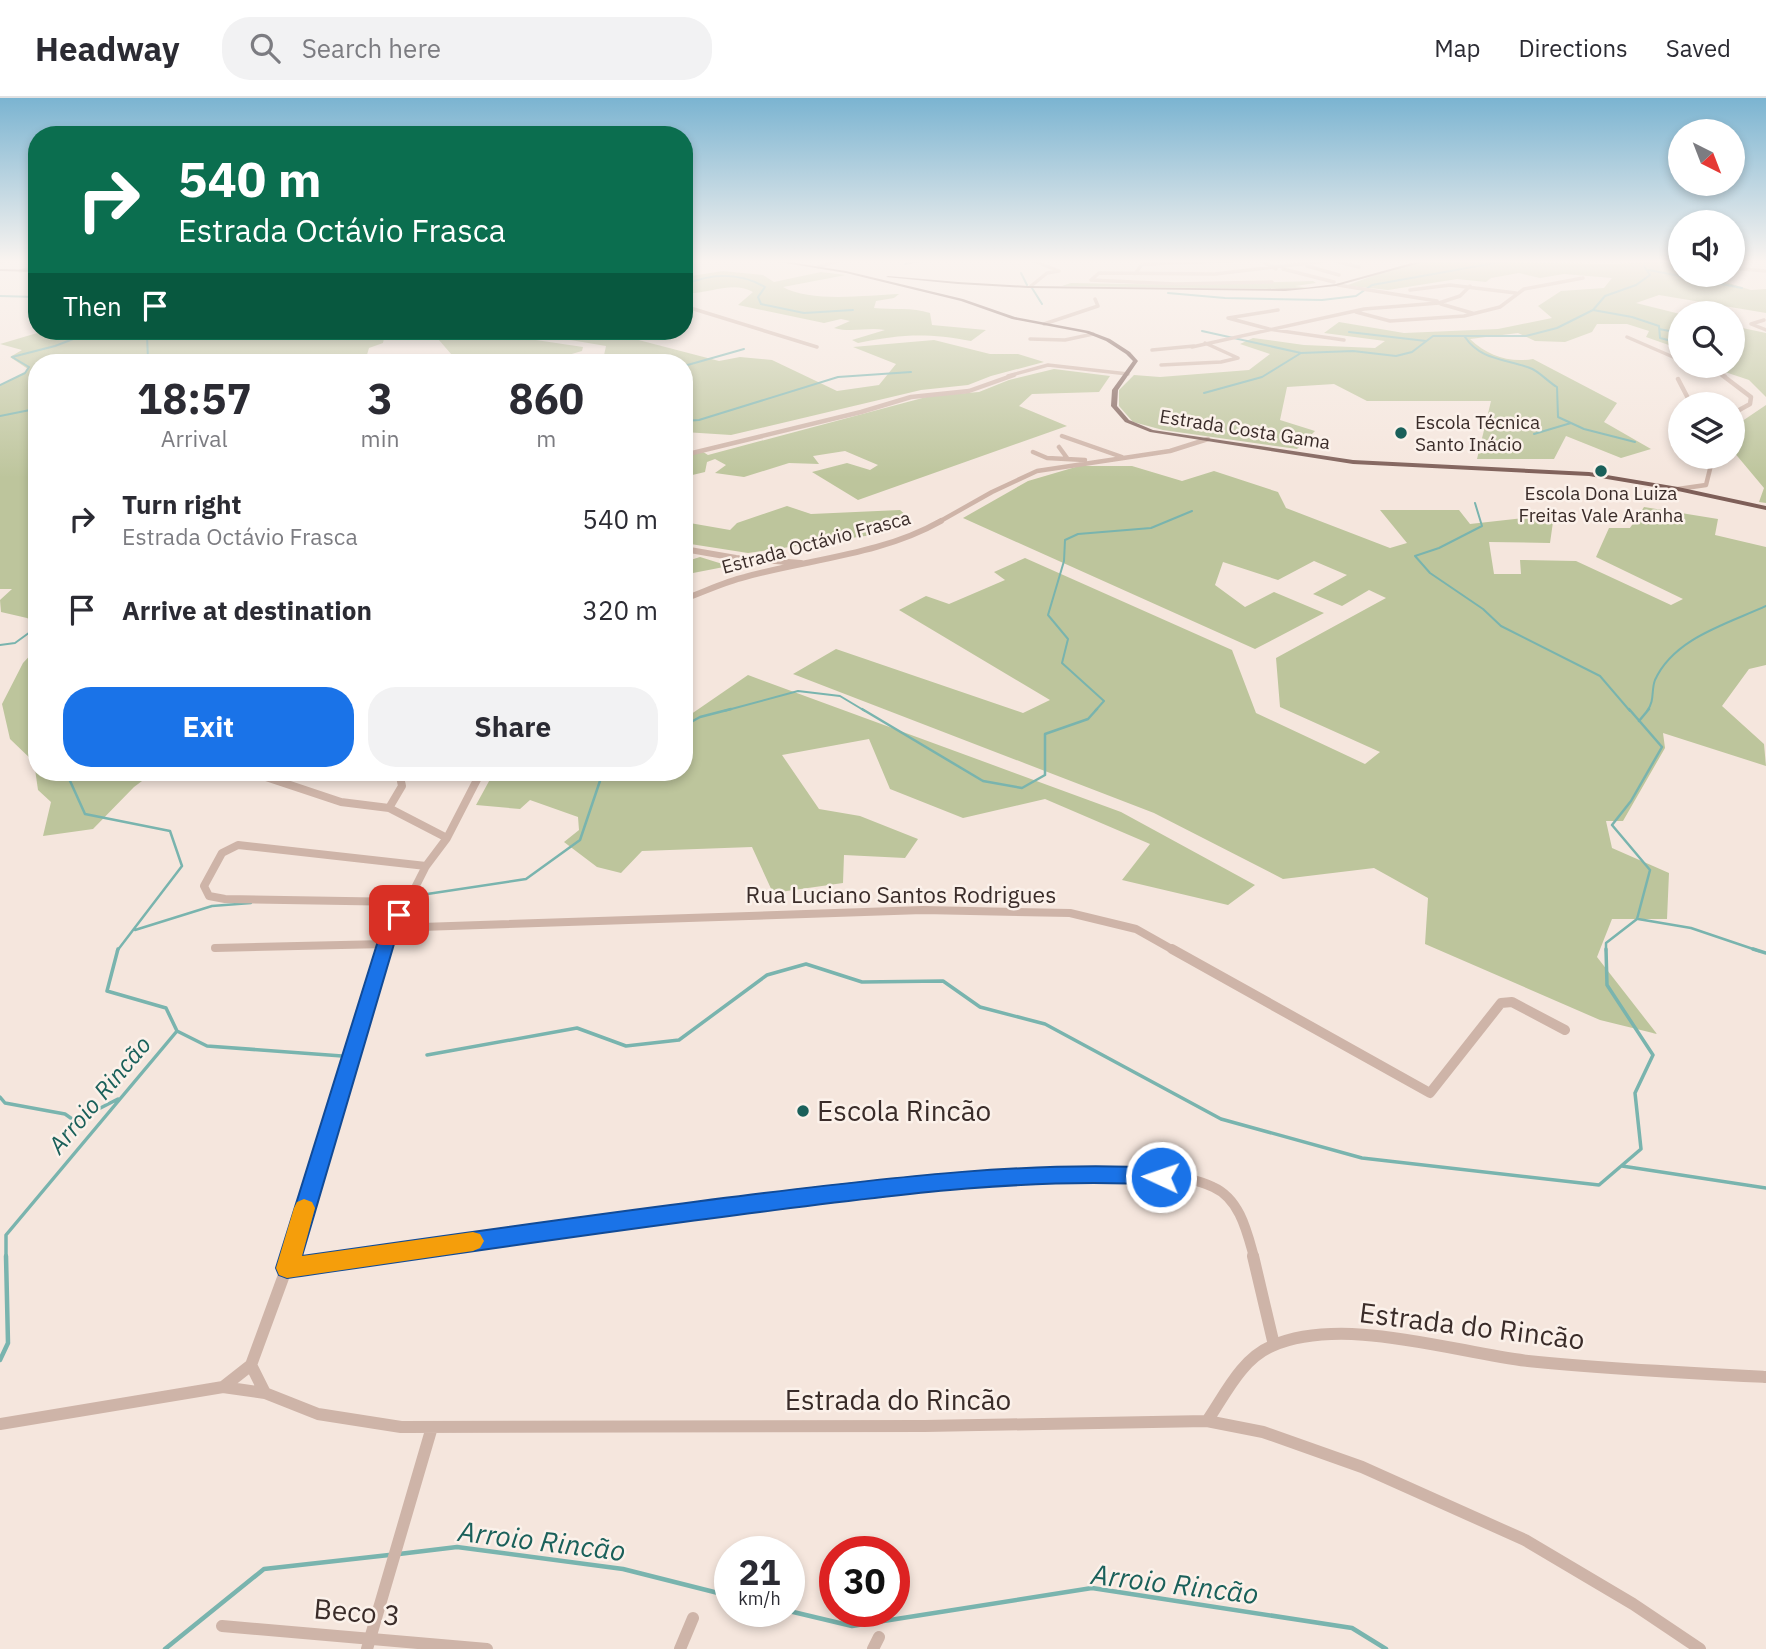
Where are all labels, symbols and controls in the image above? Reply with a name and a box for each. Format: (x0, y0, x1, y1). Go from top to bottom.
search box (222, 17, 712, 80)
text: Headway (35, 27, 180, 70)
icon: search (246, 29, 284, 67)
text: Search here (302, 31, 441, 65)
text: Map (1434, 32, 1480, 64)
text: Directions (1518, 32, 1628, 64)
text: Saved (1666, 32, 1731, 64)
north arrow (1668, 119, 1745, 196)
map controls (1668, 119, 1745, 469)
text: 540 m (178, 147, 322, 210)
icon: right (63, 154, 154, 245)
text: Estrada Octávio Frasca (178, 209, 506, 251)
button: sound (1668, 210, 1745, 287)
icon: arrive (136, 287, 174, 325)
text: Then (63, 289, 122, 323)
button: search (1668, 301, 1745, 378)
text: 18:57 (137, 371, 252, 426)
text: 3 (367, 371, 393, 426)
text: 860 (508, 371, 584, 426)
button: layers (1668, 392, 1745, 469)
street label: Estrada Costa Gama (1158, 404, 1332, 454)
place label: Escola Técnica Santo Inácio (1415, 410, 1540, 456)
text: Arrival (161, 423, 228, 453)
text: min (361, 423, 399, 453)
text: m (536, 423, 556, 453)
marker: Escola Técnica Santo Inácio (1393, 425, 1409, 441)
marker: Escola Dona Luiza Freitas Vale Aranha (1593, 463, 1609, 479)
place label: Escola Dona Luiza Freitas Vale Aranha (1518, 481, 1684, 527)
text: Turn right (122, 487, 241, 521)
icon: right (63, 500, 101, 538)
text: 540 m (582, 502, 658, 536)
street label: Estrada Octávio Frasca (719, 505, 913, 579)
text: Estrada Octávio Frasca (122, 521, 358, 551)
icon: arrive (63, 591, 101, 629)
text: Arrive at destination (122, 593, 372, 627)
text: 320 m (582, 593, 658, 627)
button: Exit (63, 687, 354, 767)
button: Share (368, 687, 658, 767)
street label: Rua Luciano Santos Rodrigues (746, 879, 1056, 909)
pin (369, 885, 429, 945)
icon: arrive (380, 896, 418, 934)
water label: Arroio Rincão (40, 1029, 158, 1161)
place label: Escola Rincão (817, 1092, 991, 1129)
marker: Escola Rincão (795, 1103, 811, 1119)
position arrow (1124, 1140, 1198, 1214)
street label: Estrada do Rincão (1357, 1293, 1587, 1358)
street label: Estrada do Rincão (785, 1381, 1011, 1418)
water label: Arroio Rincão (455, 1512, 628, 1569)
speed limit sign: 30 (819, 1536, 910, 1627)
text: 21 (738, 1549, 781, 1595)
water label: Arroio Rincão (1088, 1555, 1261, 1612)
text: km/h (738, 1587, 781, 1610)
street label: Beco 3 (312, 1589, 402, 1634)

